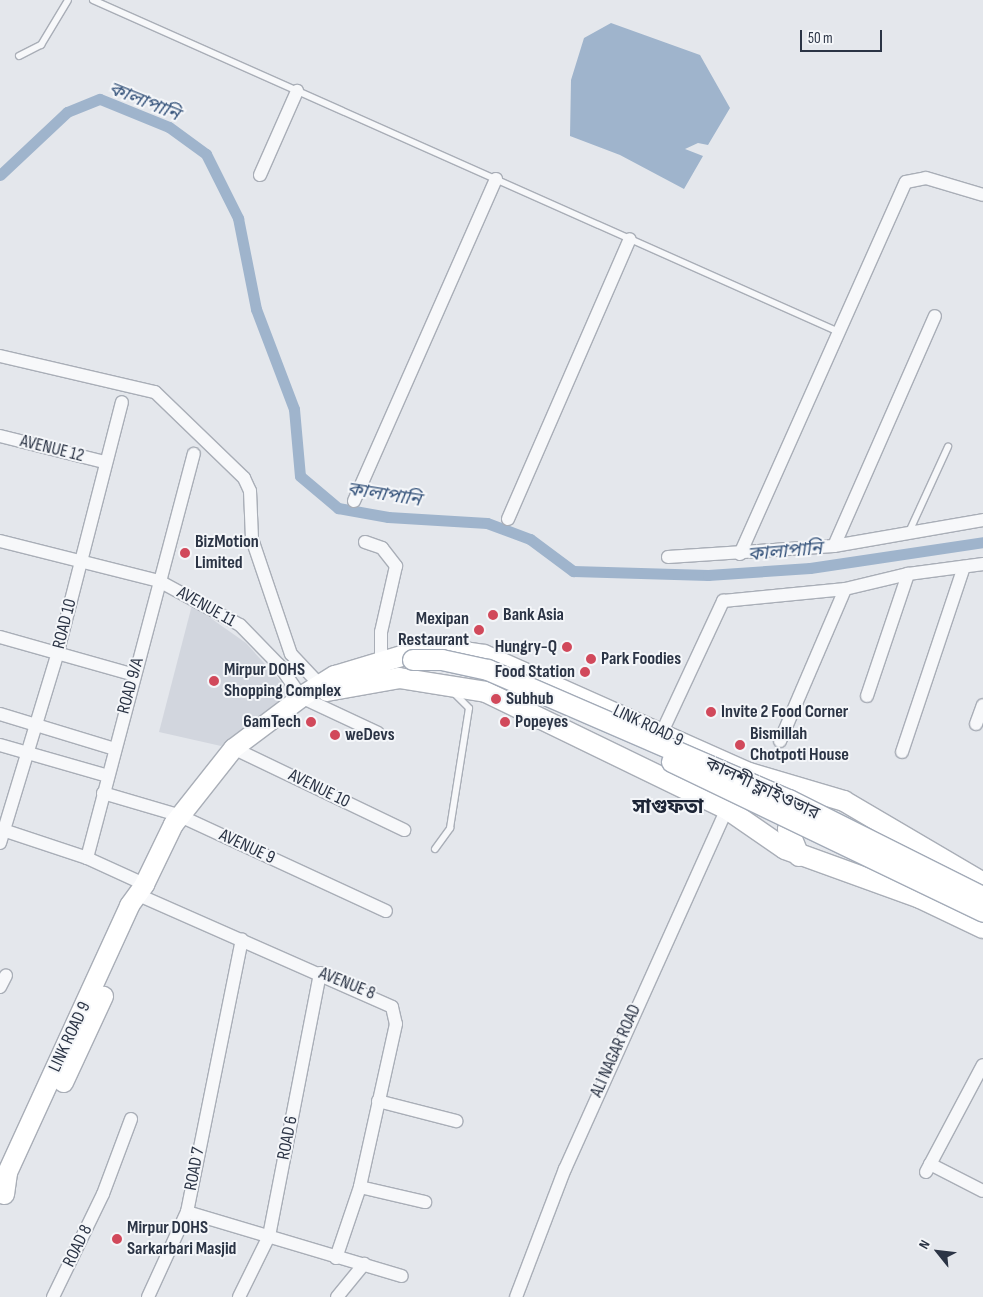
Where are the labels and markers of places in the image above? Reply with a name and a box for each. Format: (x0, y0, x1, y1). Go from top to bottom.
place label: BizMotion Limited (195, 532, 259, 574)
marker: BizMotion Limited (179, 547, 191, 559)
place label: Bank Asia (503, 604, 564, 626)
place label: Mexipan Restaurant (398, 609, 469, 652)
marker: Bank Asia (487, 609, 499, 621)
marker: Mexipan Restaurant (473, 624, 485, 636)
place label: Hungry-Q (495, 636, 557, 658)
marker: Hungry-Q (561, 641, 573, 653)
place label: Park Foodies (601, 648, 681, 670)
marker: Park Foodies (585, 653, 597, 665)
place label: Mirpur DOHS Shopping Complex (224, 660, 341, 702)
place label: Food Station (495, 661, 575, 683)
marker: Food Station (579, 666, 591, 678)
marker: Mirpur DOHS Shopping Complex (208, 675, 220, 687)
place label: Subhub (506, 688, 553, 710)
marker: Subhub (490, 693, 502, 705)
place label: Invite 2 Food Corner (721, 701, 848, 723)
marker: Invite 2 Food Corner (705, 706, 717, 718)
place label: 6amTech (243, 711, 301, 733)
place label: Popeyes (515, 711, 568, 733)
marker: 6amTech (305, 716, 317, 728)
marker: Popeyes (499, 716, 511, 728)
place label: weDevs (345, 724, 395, 746)
place label: Bismillah Chotpoti House (750, 724, 849, 766)
marker: weDevs (329, 729, 341, 741)
marker: Bismillah Chotpoti House (734, 739, 746, 751)
place label: Mirpur DOHS Sarkarbari Masjid (127, 1218, 236, 1260)
marker: Mirpur DOHS Sarkarbari Masjid (111, 1233, 123, 1245)

